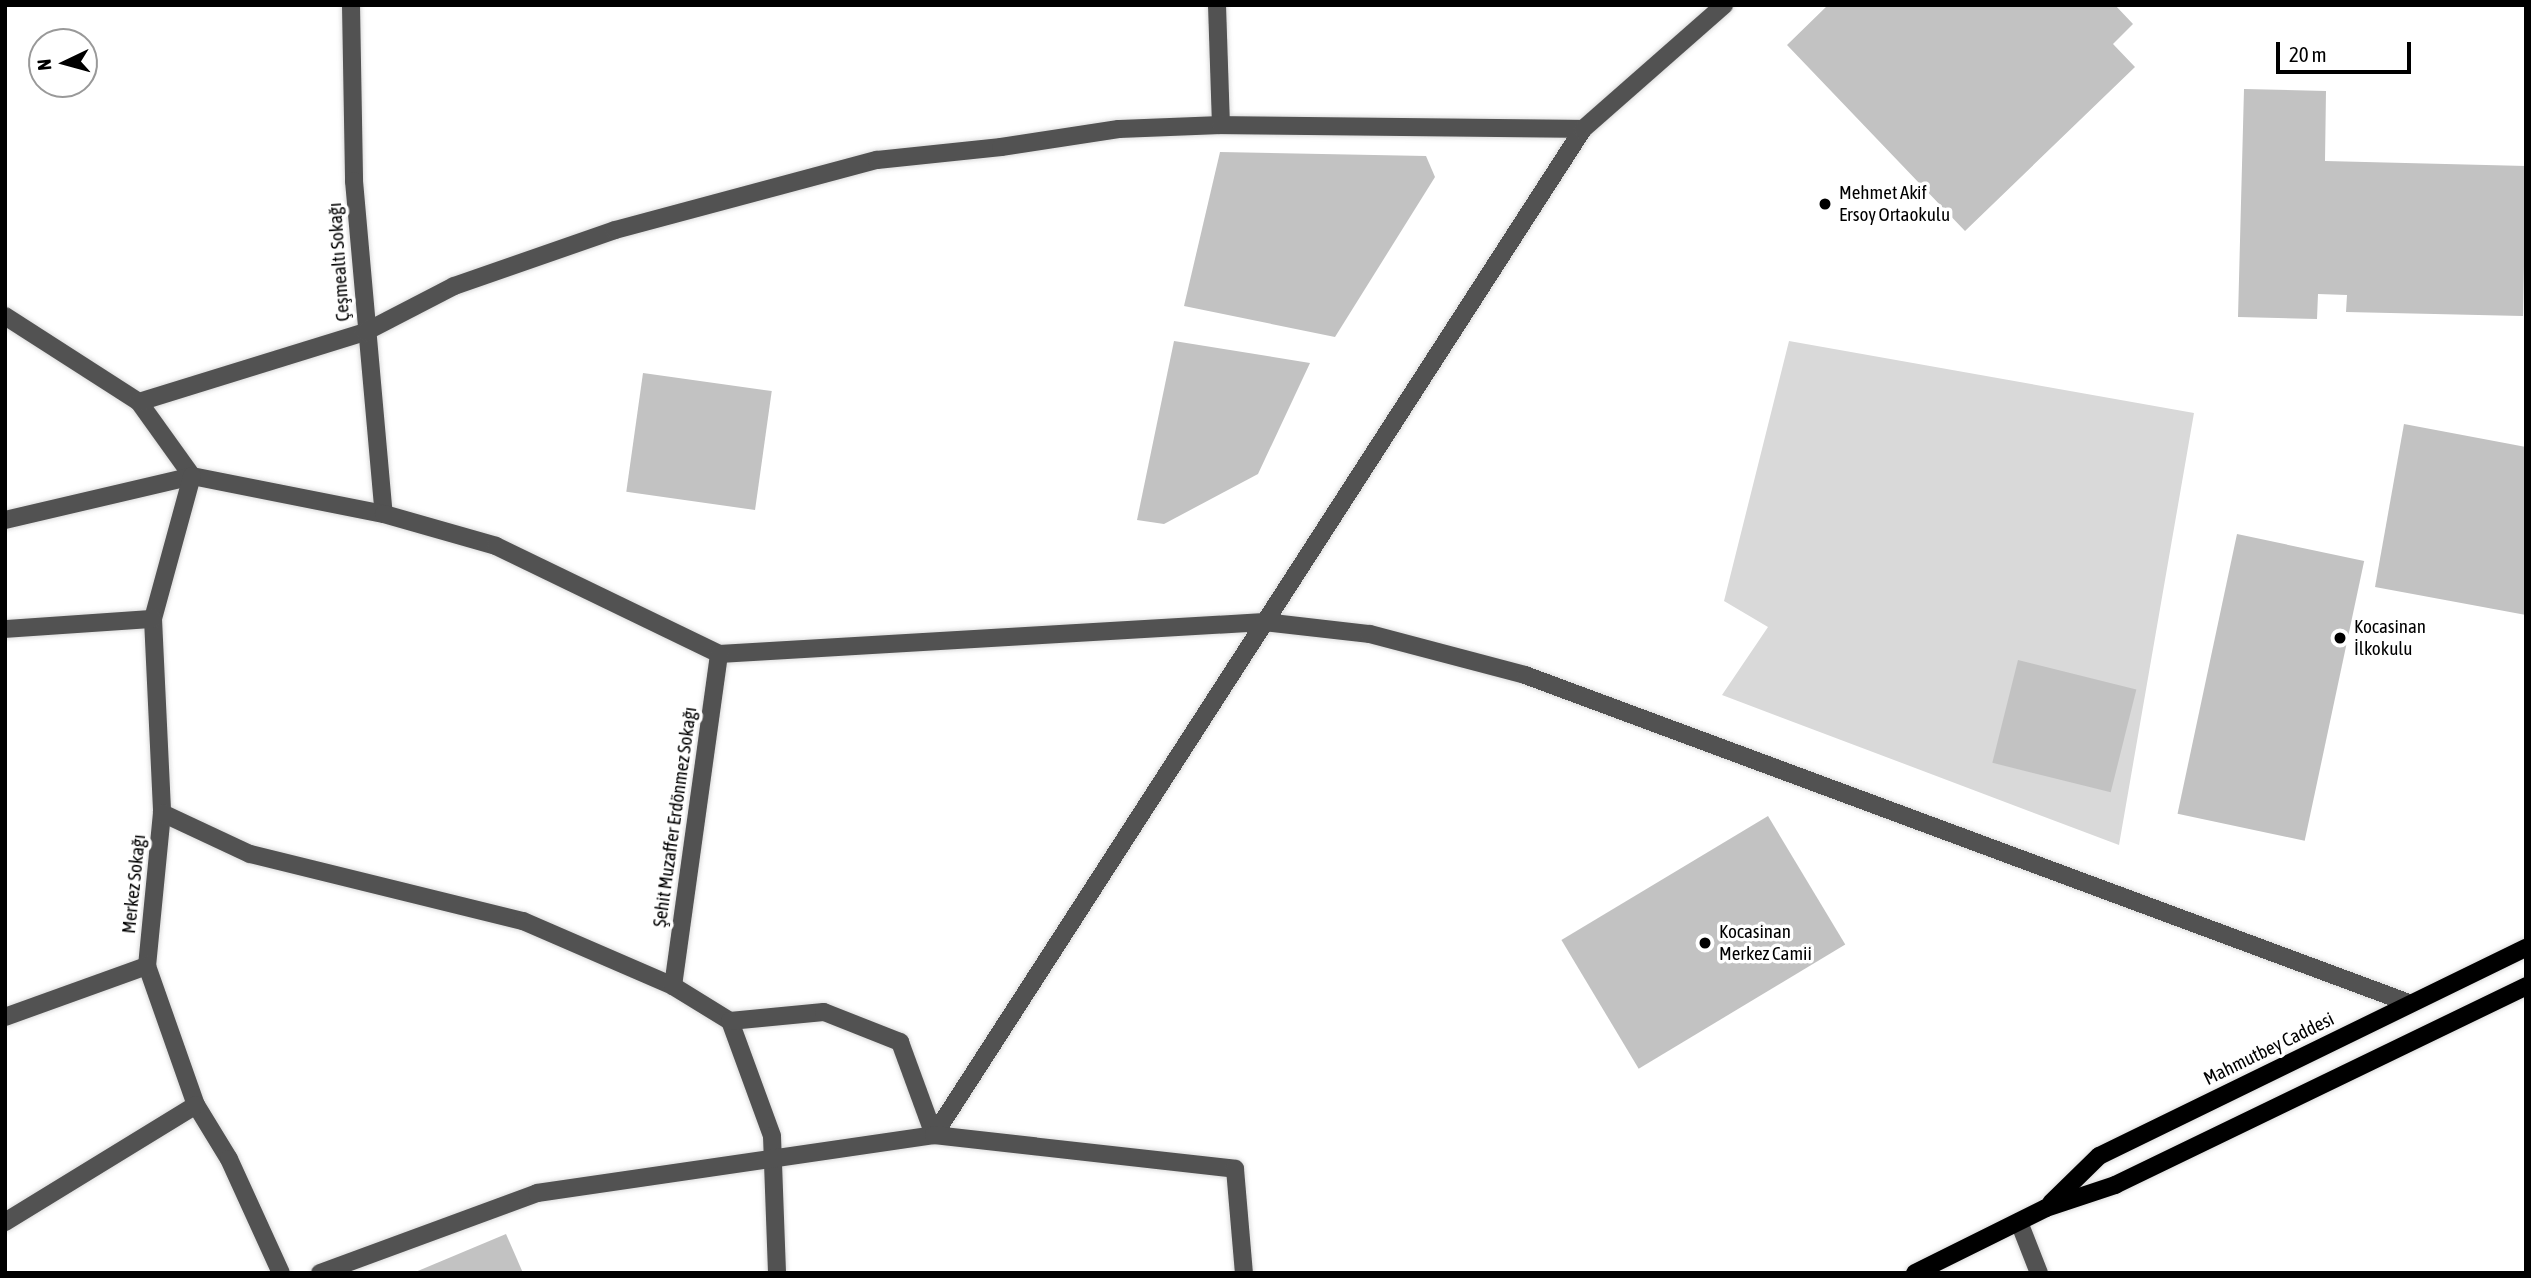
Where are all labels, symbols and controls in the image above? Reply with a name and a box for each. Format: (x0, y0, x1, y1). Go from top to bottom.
north arrow (28, 28, 98, 98)
scale bar (2279, 28, 2414, 72)
text: 20 m (2289, 42, 2327, 66)
text: N (33, 58, 56, 71)
place label: Mehmet Akif Ersoy Ortaokulu (1839, 182, 1950, 226)
marker: Mehmet Akif Ersoy Ortaokulu (1817, 196, 1833, 212)
street label: Çeşmealtı Sokağı (323, 202, 355, 322)
place label: Kocasinan İlkokulu (2354, 616, 2426, 660)
marker: Kocasinan İlkokulu (2332, 630, 2348, 646)
street label: Şehit Muzaffer Erdönmez Sokağı (648, 705, 702, 929)
street label: Merkez Sokağı (117, 833, 151, 935)
place label: Kocasinan Merkez Camii (1719, 921, 1812, 965)
marker: Kocasinan Merkez Camii (1697, 935, 1713, 951)
street label: Mahmutbey Caddesi (2200, 1008, 2338, 1090)

